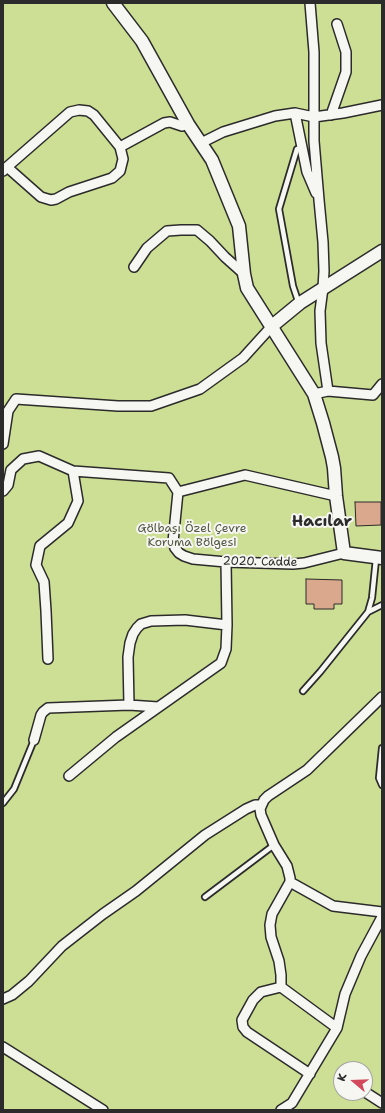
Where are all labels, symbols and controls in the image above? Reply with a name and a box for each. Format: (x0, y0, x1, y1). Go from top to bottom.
district label: Hacılar (292, 512, 352, 532)
park label: Gölbaşı Özel Çevre Koruma Bölgesi (137, 522, 247, 550)
street label: 2020. Cadde (222, 554, 298, 570)
north arrow (333, 1061, 373, 1101)
text: K (334, 1071, 350, 1083)

